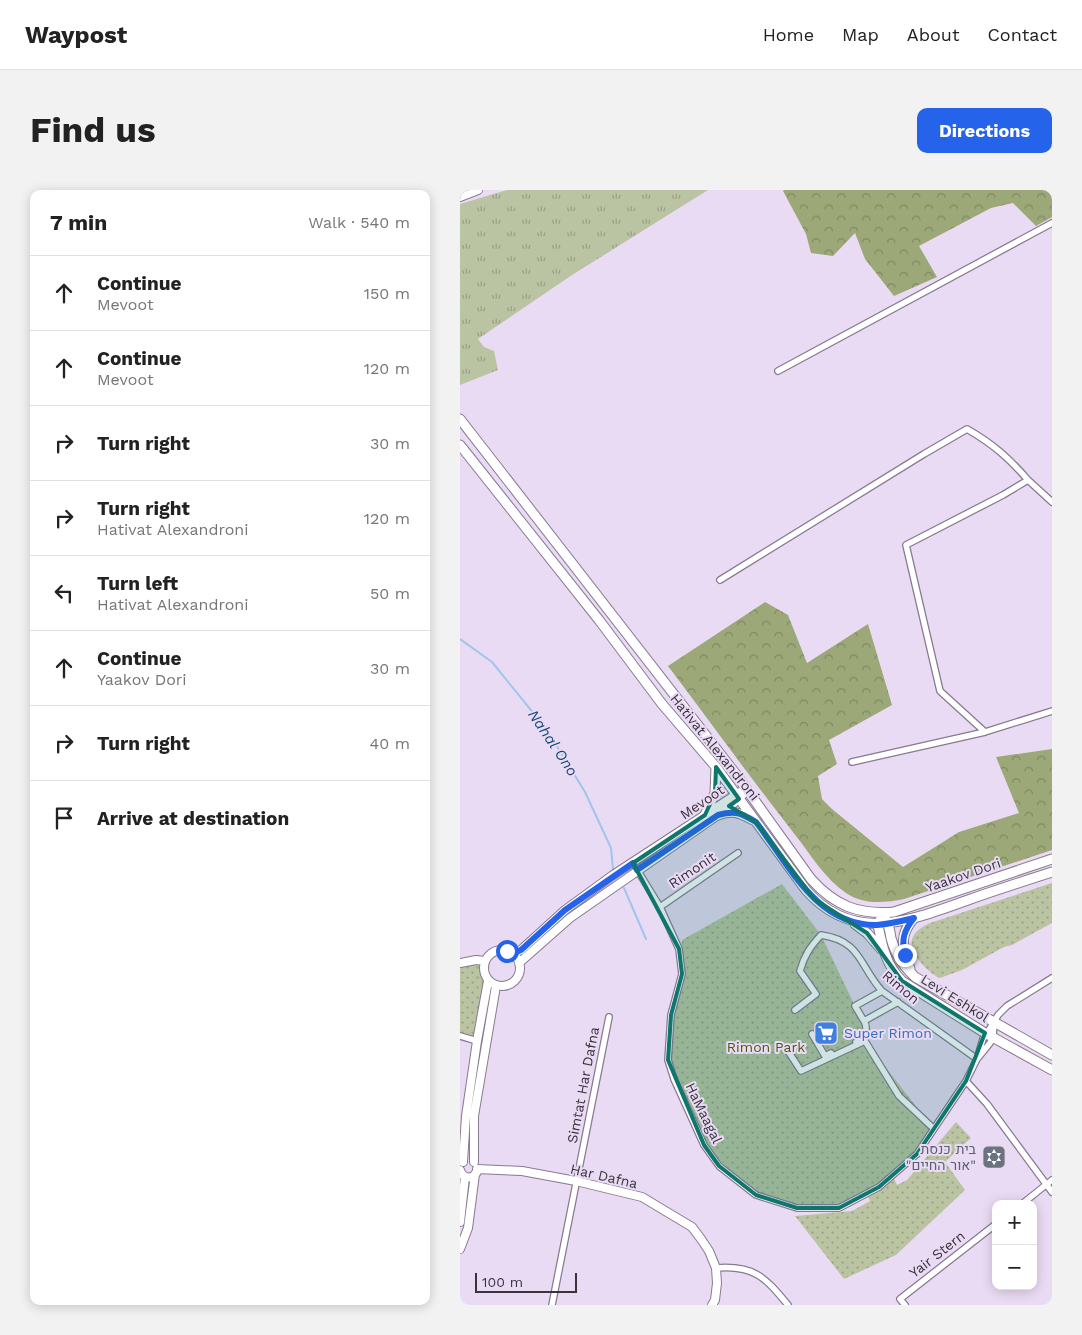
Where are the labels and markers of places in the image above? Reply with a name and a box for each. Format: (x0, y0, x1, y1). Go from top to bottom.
supermarket icon: Super Rimon (813, 1020, 839, 1046)
place label: Super Rimon (844, 1025, 932, 1041)
place label: בית כנסת "אור החיים" (906, 1141, 977, 1173)
synagogue icon: בית כנסת "אור החיים" (981, 1144, 1007, 1170)

